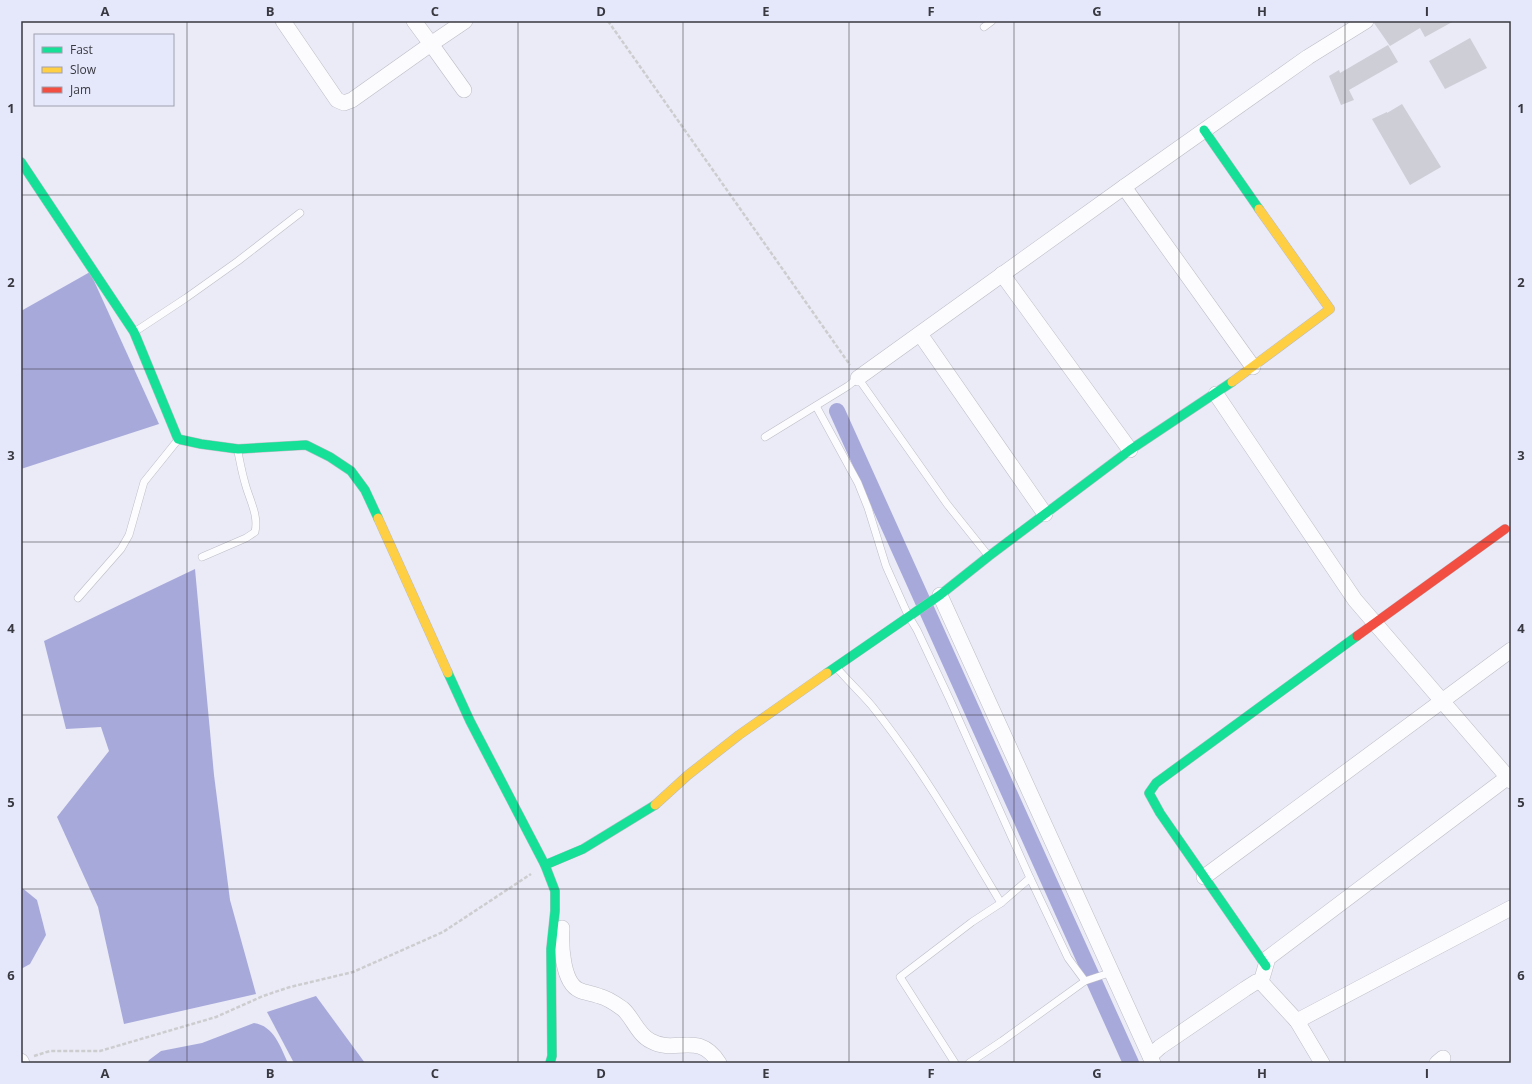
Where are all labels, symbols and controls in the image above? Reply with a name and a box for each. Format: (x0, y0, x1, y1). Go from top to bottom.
text: A (101, 2, 110, 20)
text: B (266, 2, 275, 20)
text: C (431, 2, 439, 20)
text: D (596, 2, 606, 20)
text: E (762, 2, 770, 20)
text: F (927, 2, 935, 20)
text: G (1092, 2, 1102, 20)
text: H (1257, 2, 1267, 20)
text: I (1425, 2, 1429, 20)
legend (34, 34, 174, 106)
text: Fast (70, 41, 93, 58)
text: Slow (70, 61, 97, 78)
text: Jam (69, 81, 91, 98)
text: 1 (7, 99, 15, 117)
text: 1 (1517, 99, 1525, 117)
text: 2 (7, 273, 15, 291)
text: 2 (1517, 273, 1525, 291)
text: 3 (7, 446, 15, 464)
text: 3 (1517, 446, 1525, 464)
text: 4 (7, 619, 15, 637)
text: 4 (1517, 619, 1525, 637)
text: 5 (7, 793, 15, 811)
text: 5 (1517, 793, 1525, 811)
text: 6 (7, 966, 15, 984)
text: 6 (1517, 966, 1525, 984)
text: A (101, 1064, 110, 1082)
text: B (266, 1064, 275, 1082)
text: C (431, 1064, 439, 1082)
text: D (596, 1064, 606, 1082)
text: E (762, 1064, 770, 1082)
text: F (927, 1064, 935, 1082)
text: G (1092, 1064, 1102, 1082)
text: H (1257, 1064, 1267, 1082)
text: I (1425, 1064, 1429, 1082)

